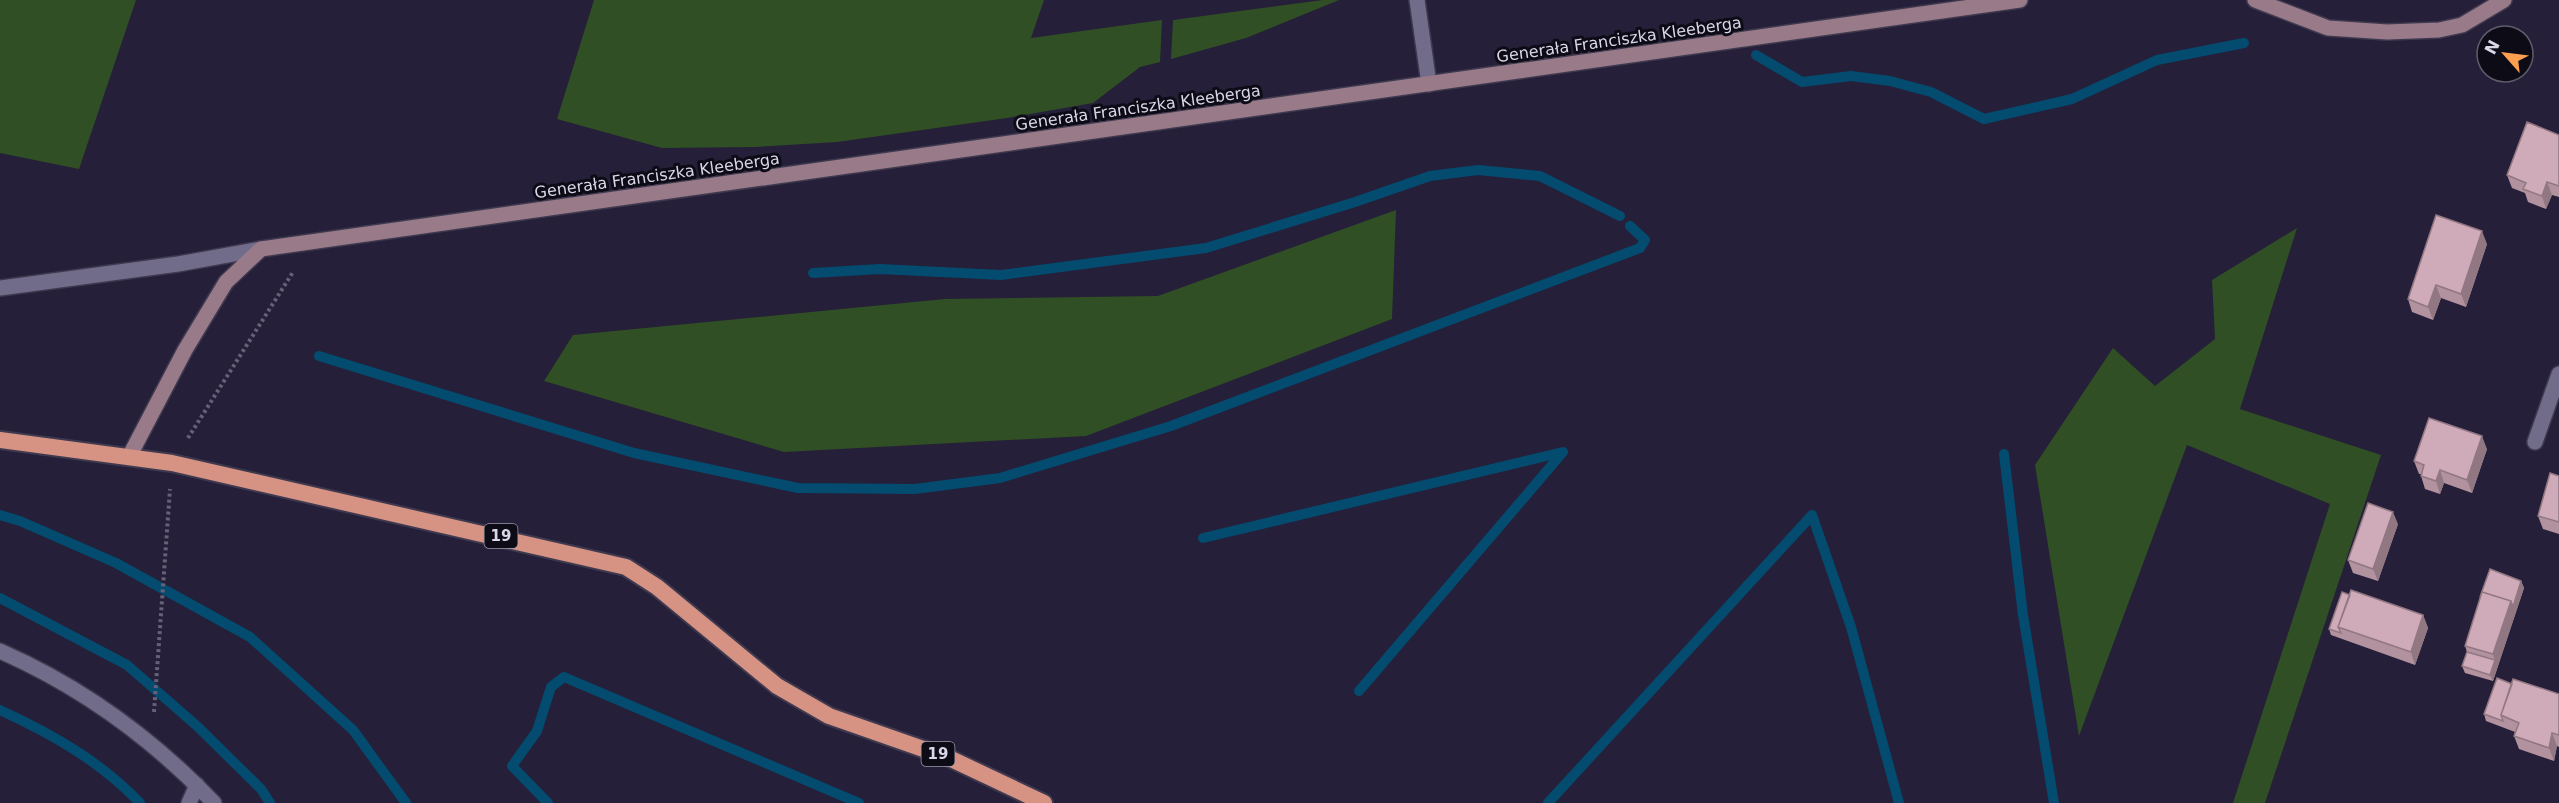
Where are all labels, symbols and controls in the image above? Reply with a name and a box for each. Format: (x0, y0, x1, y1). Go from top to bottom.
street label: Generała Franciszka Kleeberga (1495, 13, 1743, 66)
north arrow (2475, 24, 2535, 84)
text: N (2481, 37, 2504, 58)
street label: Generała Franciszka Kleeberga (1014, 81, 1262, 134)
street label: Generała Franciszka Kleeberga (533, 149, 781, 202)
road number: 19 (484, 524, 518, 548)
road number: 19 (922, 742, 954, 766)

